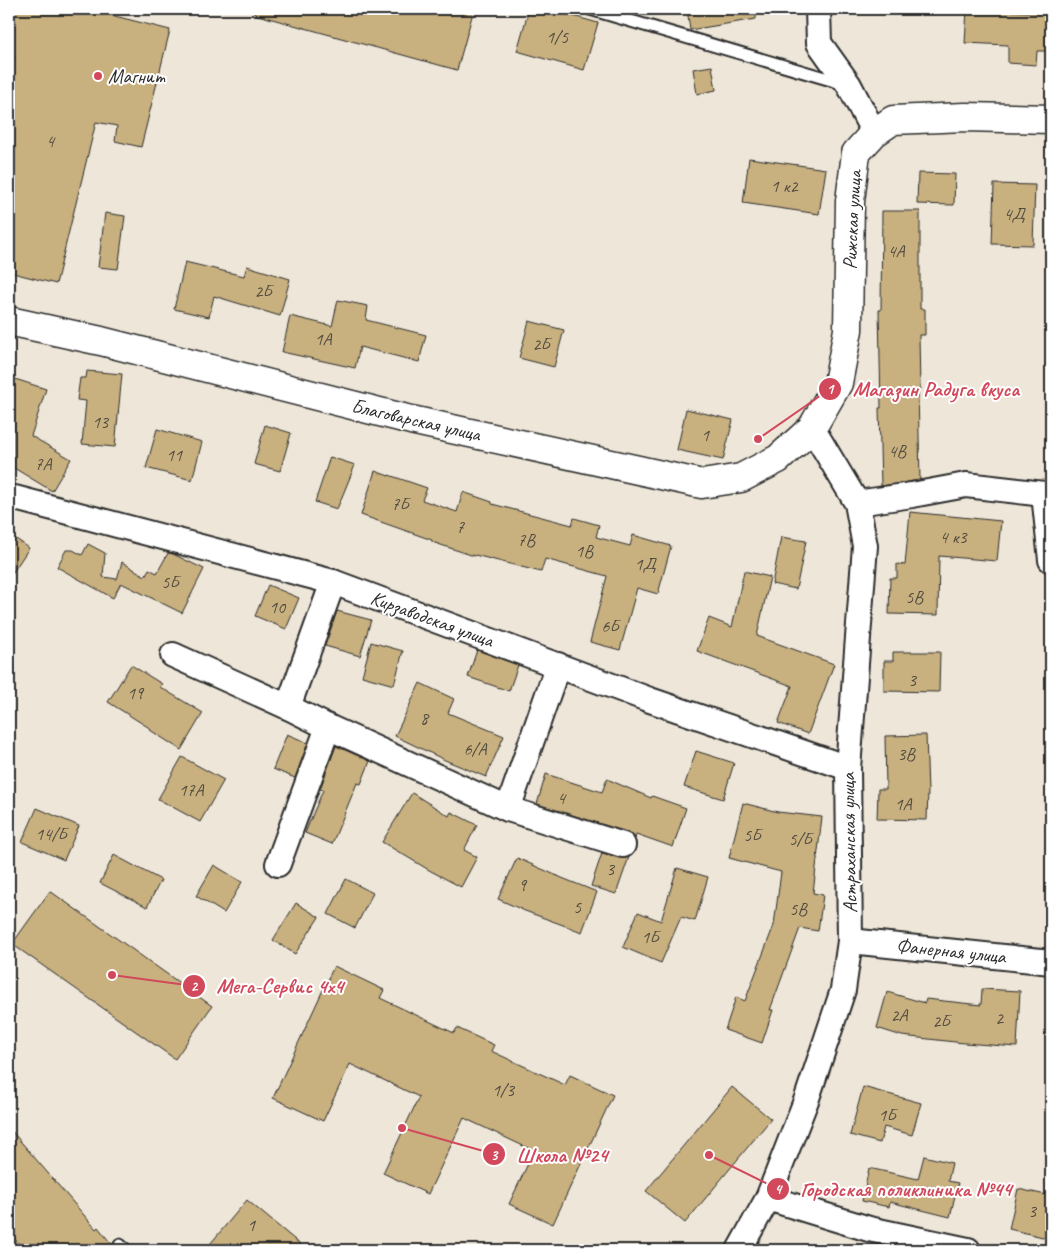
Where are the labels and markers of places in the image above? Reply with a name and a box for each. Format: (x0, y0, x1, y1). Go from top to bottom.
place label: Магнит (108, 64, 166, 89)
marker: Магнит (92, 70, 104, 82)
callout: Магазин Радуга вкуса (818, 371, 1030, 407)
callout: Мега-Сервис 4х4 (182, 968, 354, 1004)
callout: Школа №24 (481, 1136, 618, 1172)
callout: Городская поликлиника №44 (765, 1171, 1022, 1207)

